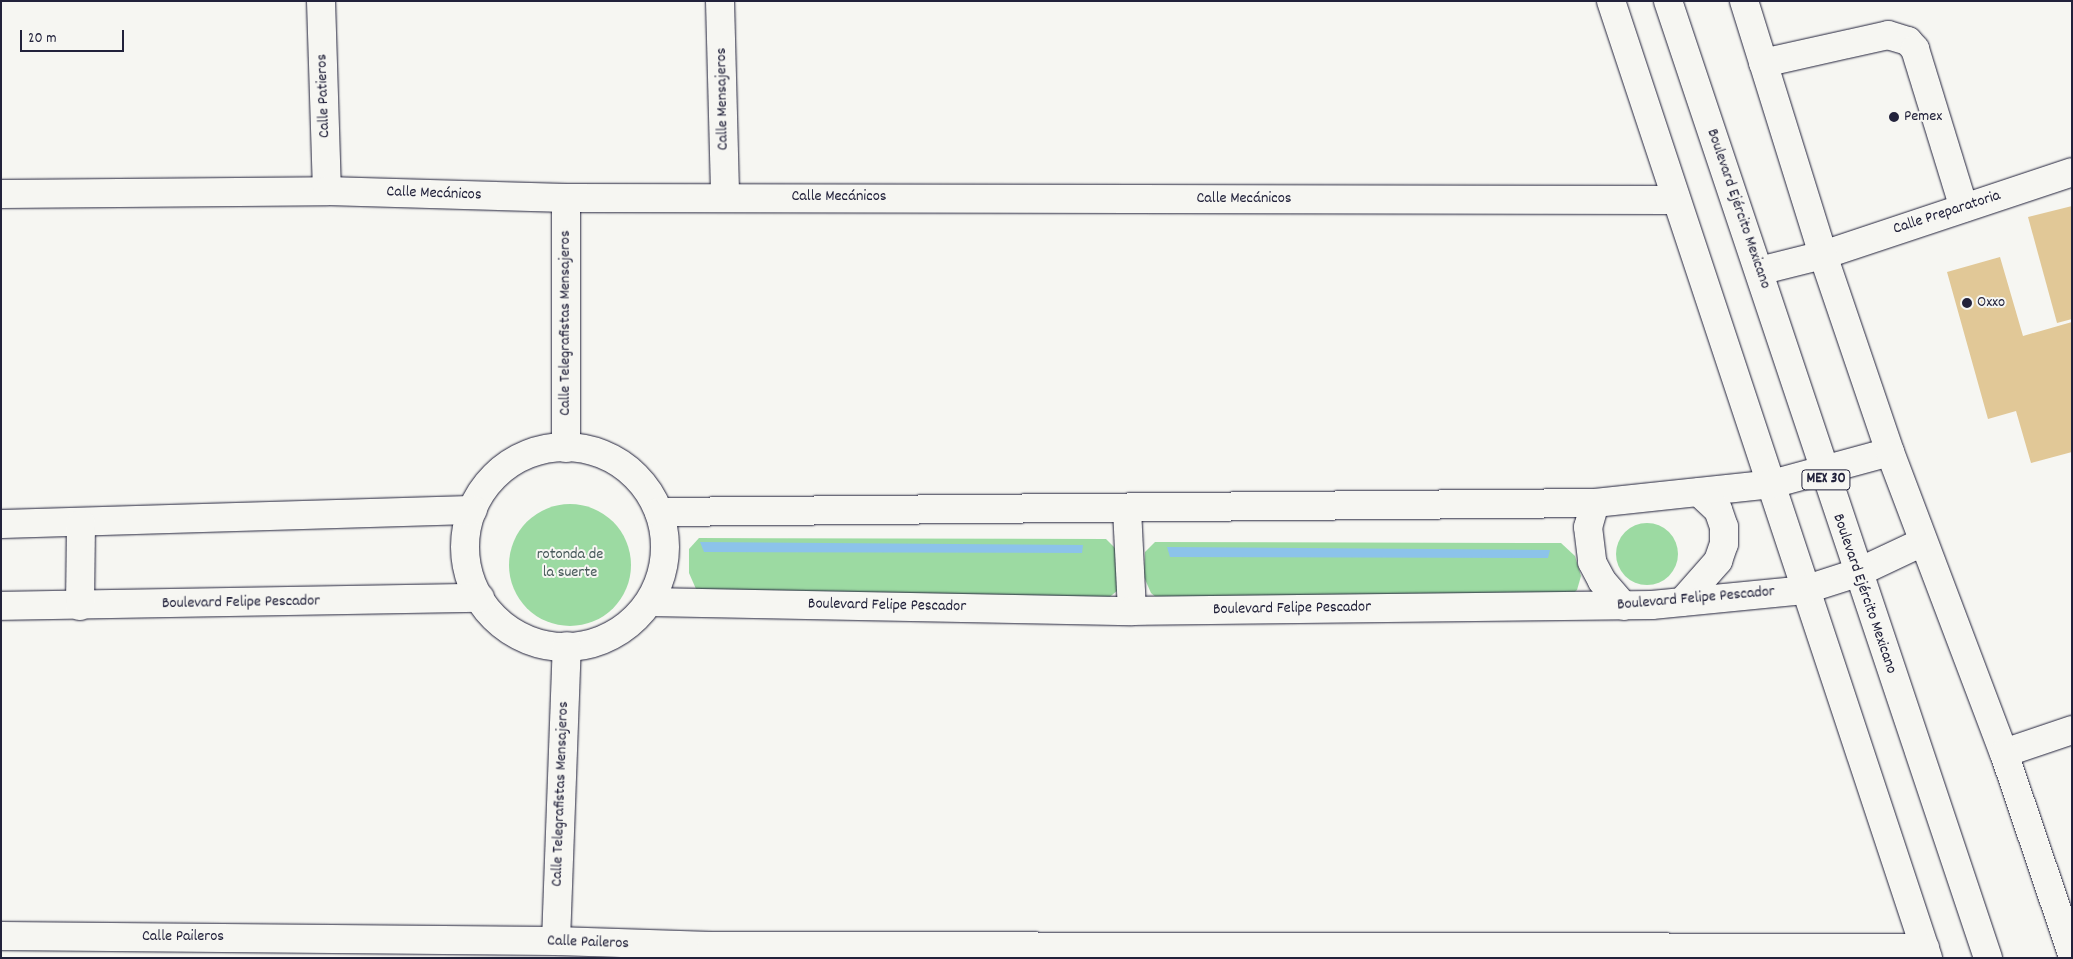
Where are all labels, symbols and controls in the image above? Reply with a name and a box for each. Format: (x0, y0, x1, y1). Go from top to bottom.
scale bar (22, 20, 126, 52)
text: 20 m (28, 28, 56, 50)
street label: Calle Mensajeros (713, 47, 733, 151)
street label: Calle Patieros (313, 54, 335, 138)
place label: Pemex (1904, 107, 1942, 127)
marker: Pemex (1888, 111, 1900, 123)
street label: Boulevard Ejército Mexicano (1702, 127, 1774, 291)
street label: Calle Mecánicos (386, 183, 482, 205)
street label: Calle Mecánicos (791, 187, 887, 207)
street label: Calle Preparatoria (1891, 187, 2003, 239)
street label: Calle Mecánicos (1196, 189, 1292, 209)
street label: Calle Telegrafistas Mensajeros (556, 230, 576, 416)
place label: Oxxo (1977, 293, 2005, 313)
marker: Oxxo (1961, 297, 1973, 309)
road number: MEX 30 (1801, 468, 1851, 492)
street label: Boulevard Ejército Mexicano (1828, 512, 1900, 676)
park label: rotonda de la suerte (537, 545, 603, 583)
street label: Boulevard Felipe Pescador (1616, 583, 1776, 615)
street label: Boulevard Felipe Pescador (162, 592, 320, 614)
street label: Boulevard Felipe Pescador (808, 595, 966, 617)
street label: Boulevard Felipe Pescador (1213, 598, 1371, 620)
street label: Calle Telegrafistas Mensajeros (548, 701, 574, 887)
street label: Calle Paileros (142, 927, 224, 947)
street label: Calle Paileros (547, 932, 629, 954)

